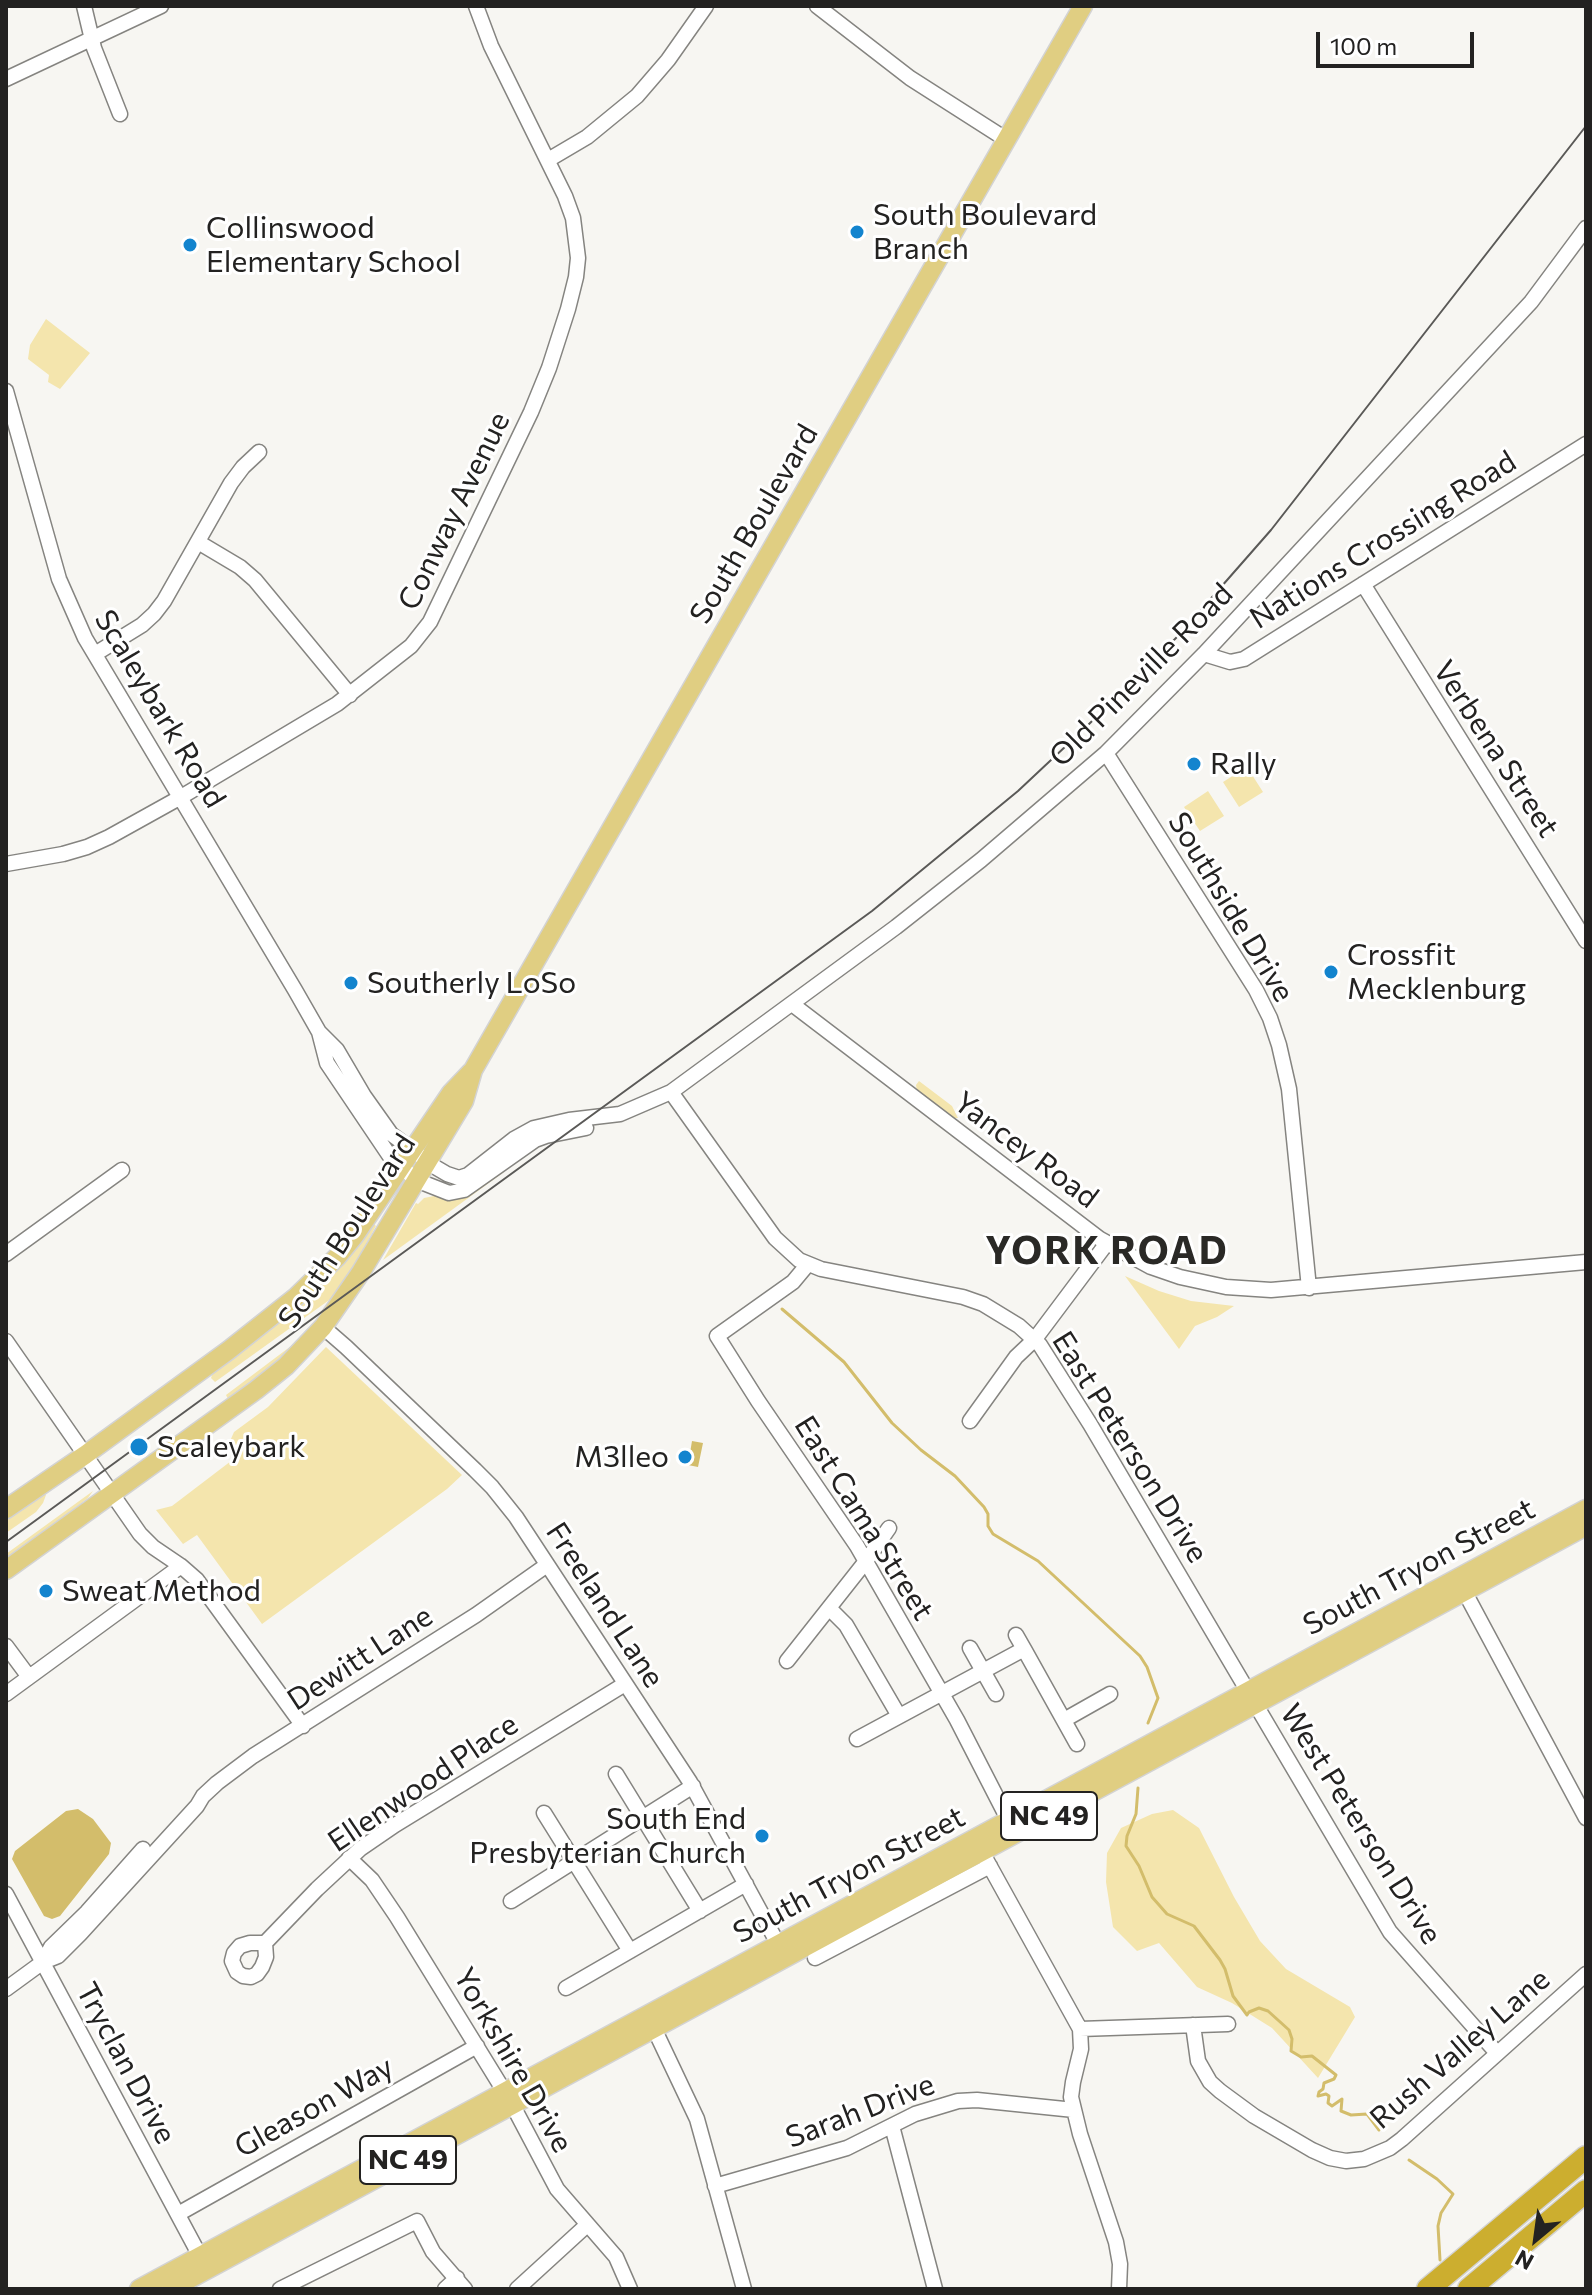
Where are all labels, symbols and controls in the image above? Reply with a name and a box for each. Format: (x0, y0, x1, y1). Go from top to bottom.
scale bar (1320, 16, 1478, 66)
text: 100 m (1330, 31, 1397, 60)
place label: South Boulevard Branch (873, 197, 1097, 268)
place label: Collinswood Elementary School (206, 210, 461, 280)
marker: South Boulevard Branch (848, 223, 866, 241)
marker: Collinswood Elementary School (181, 236, 199, 254)
street label: Conway Avenue (391, 406, 517, 616)
street label: South Boulevard (682, 418, 826, 630)
street label: Nations Crossing Road (1243, 443, 1523, 637)
street label: Old Pineville Road (1042, 576, 1240, 774)
street label: Scaleybark Road (87, 604, 233, 814)
street label: Verbena Street (1426, 654, 1566, 844)
place label: Rally (1210, 746, 1276, 782)
marker: Rally (1185, 755, 1203, 773)
street label: Southside Drive (1160, 806, 1302, 1008)
place label: Crossfit Mecklenburg (1347, 937, 1526, 1008)
marker: Crossfit Mecklenburg (1322, 963, 1340, 981)
place label: Southerly LoSo (367, 965, 576, 1001)
marker: Southerly LoSo (342, 974, 360, 992)
street label: Yancey Road (947, 1084, 1105, 1216)
street label: South Boulevard (271, 1127, 423, 1335)
district label: YORK ROAD (985, 1228, 1229, 1274)
street label: East Peterson Drive (1044, 1325, 1216, 1569)
street label: East Cama Street (787, 1409, 941, 1627)
place label: Scaleybark (157, 1429, 305, 1465)
marker: Scaleybark (128, 1436, 150, 1458)
place label: M3lleo (574, 1439, 669, 1475)
marker: M3lleo (676, 1448, 694, 1466)
street label: South Tryon Street (1297, 1491, 1541, 1643)
street label: Freeland Lane (538, 1516, 672, 1694)
place label: Sweat Method (62, 1573, 261, 1609)
marker: Sweat Method (37, 1582, 55, 1600)
street label: Dewitt Lane (281, 1598, 439, 1718)
street label: West Peterson Drive (1273, 1697, 1449, 1951)
street label: Ellenwood Place (321, 1706, 525, 1860)
road number: NC 49 (1001, 1792, 1097, 1840)
street label: South Tryon Street (727, 1799, 971, 1951)
place label: South End Presbyterian Church (469, 1801, 746, 1872)
marker: South End Presbyterian Church (753, 1827, 771, 1845)
street label: Yorkshire Drive (446, 1961, 580, 2159)
street label: Rush Valley Lane (1363, 1961, 1557, 2137)
street label: Tryclan Drive (68, 1976, 184, 2150)
street label: Gleason Way (229, 2049, 399, 2165)
street label: Sarah Drive (781, 2066, 939, 2156)
road number: NC 49 (360, 2136, 456, 2184)
north arrow (1496, 2199, 1576, 2279)
text: N (1510, 2245, 1538, 2276)

